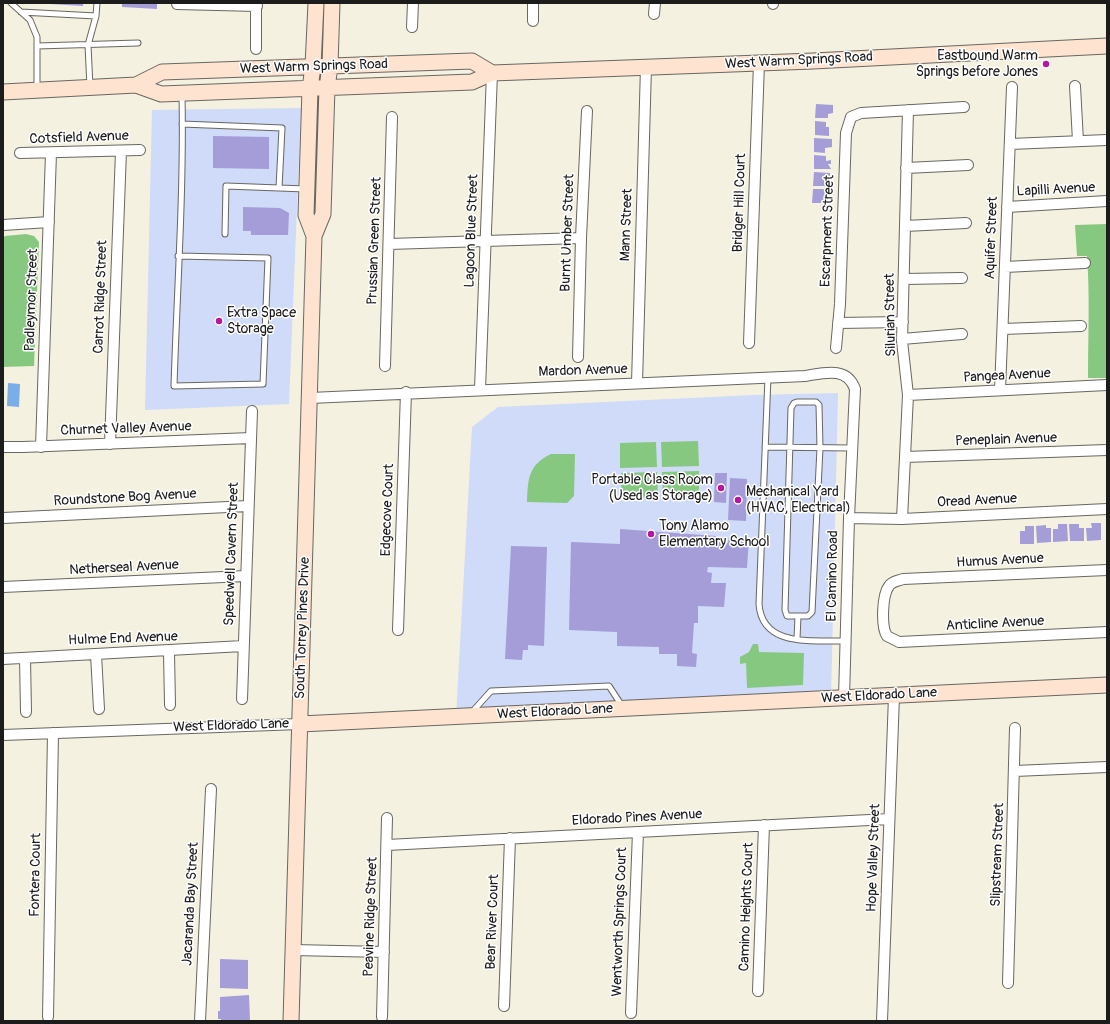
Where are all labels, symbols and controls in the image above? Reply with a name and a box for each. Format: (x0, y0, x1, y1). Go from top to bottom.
place label: Eastbound Warm Springs before Jones (916, 48, 1038, 80)
street label: West Warm Springs Road (725, 49, 873, 73)
street label: West Warm Springs Road (240, 56, 388, 78)
marker: Eastbound Warm Springs before Jones (1041, 59, 1051, 69)
street label: Cotsfield Avenue (29, 128, 129, 148)
street label: Bridger Hill Court (730, 153, 750, 253)
street label: Lagoon Blue Street (462, 174, 482, 288)
street label: Burnt Umber Street (558, 174, 578, 292)
street label: Escarpment Street (818, 175, 838, 287)
street label: Prussian Green Street (364, 177, 386, 305)
street label: Lapilli Avenue (1016, 180, 1096, 200)
street label: Mann Street (617, 188, 637, 262)
street label: Aquifer Street (982, 196, 1002, 280)
street label: Carrot Ridge Street (91, 240, 111, 354)
street label: Padleymor Street (22, 248, 42, 352)
street label: Silurian Street (882, 273, 900, 357)
place label: Extra Space Storage (227, 305, 296, 338)
marker: Extra Space Storage (214, 316, 224, 326)
street label: Mardon Avenue (538, 361, 628, 381)
street label: Pangea Avenue (963, 365, 1051, 387)
street label: Churnet Valley Avenue (60, 418, 192, 440)
street label: Peneplain Avenue (955, 430, 1057, 450)
street label: Edgecove Court (378, 463, 398, 557)
place label: Portable Class Room (Used as Storage) (591, 472, 713, 504)
street label: Speedwell Cavern Street (221, 482, 243, 626)
marker: Portable Class Room (Used as Storage) (716, 483, 726, 493)
place label: Mechanical Yard (HVAC, Electrical) (746, 484, 851, 516)
street label: Roundstone Bog Avenue (53, 486, 197, 510)
street label: Oread Avenue (937, 491, 1017, 511)
marker: Mechanical Yard (HVAC, Electrical) (733, 495, 743, 505)
place label: Tony Alamo Elementary School (659, 518, 770, 550)
marker: Tony Alamo Elementary School (646, 529, 656, 539)
street label: El Camino Road (824, 530, 842, 622)
street label: Humus Avenue (956, 550, 1044, 572)
street label: Netherseal Avenue (69, 557, 179, 579)
street label: South Torrey Pines Drive (292, 557, 314, 699)
street label: Anticline Avenue (945, 613, 1045, 635)
street label: Hulme End Avenue (68, 629, 178, 649)
street label: West Eldorado Lane (821, 685, 937, 707)
street label: West Eldorado Lane (497, 701, 613, 723)
street label: West Eldorado Lane (173, 716, 289, 736)
street label: Hope Valley Street (864, 803, 884, 913)
street label: Slipstream Street (988, 803, 1008, 907)
street label: Eldorado Pines Avenue (571, 806, 703, 830)
street label: Fontera Court (27, 833, 45, 917)
street label: Jacaranda Bay Street (179, 842, 203, 966)
street label: Camino Heights Court (736, 842, 758, 972)
street label: Wentworth Springs Court (609, 847, 631, 997)
street label: Peavine Ridge Street (361, 857, 381, 977)
street label: Bear River Court (483, 874, 503, 970)

